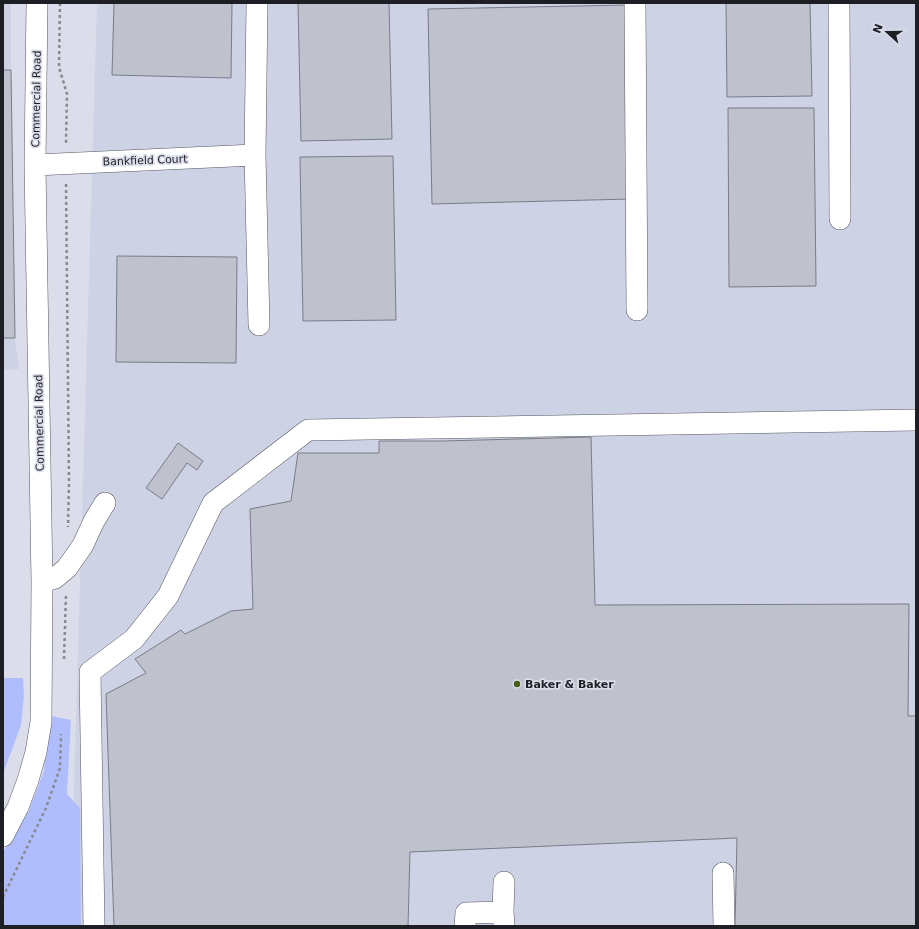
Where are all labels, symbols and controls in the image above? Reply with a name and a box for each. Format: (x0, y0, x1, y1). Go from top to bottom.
north arrow (867, 12, 907, 52)
text: N (870, 22, 886, 35)
street label: Commercial Road (29, 50, 44, 148)
street label: Bankfield Court (102, 152, 188, 168)
street label: Commercial Road (32, 374, 47, 472)
place label: Baker & Baker (525, 678, 614, 691)
marker: Baker & Baker (512, 679, 522, 689)

